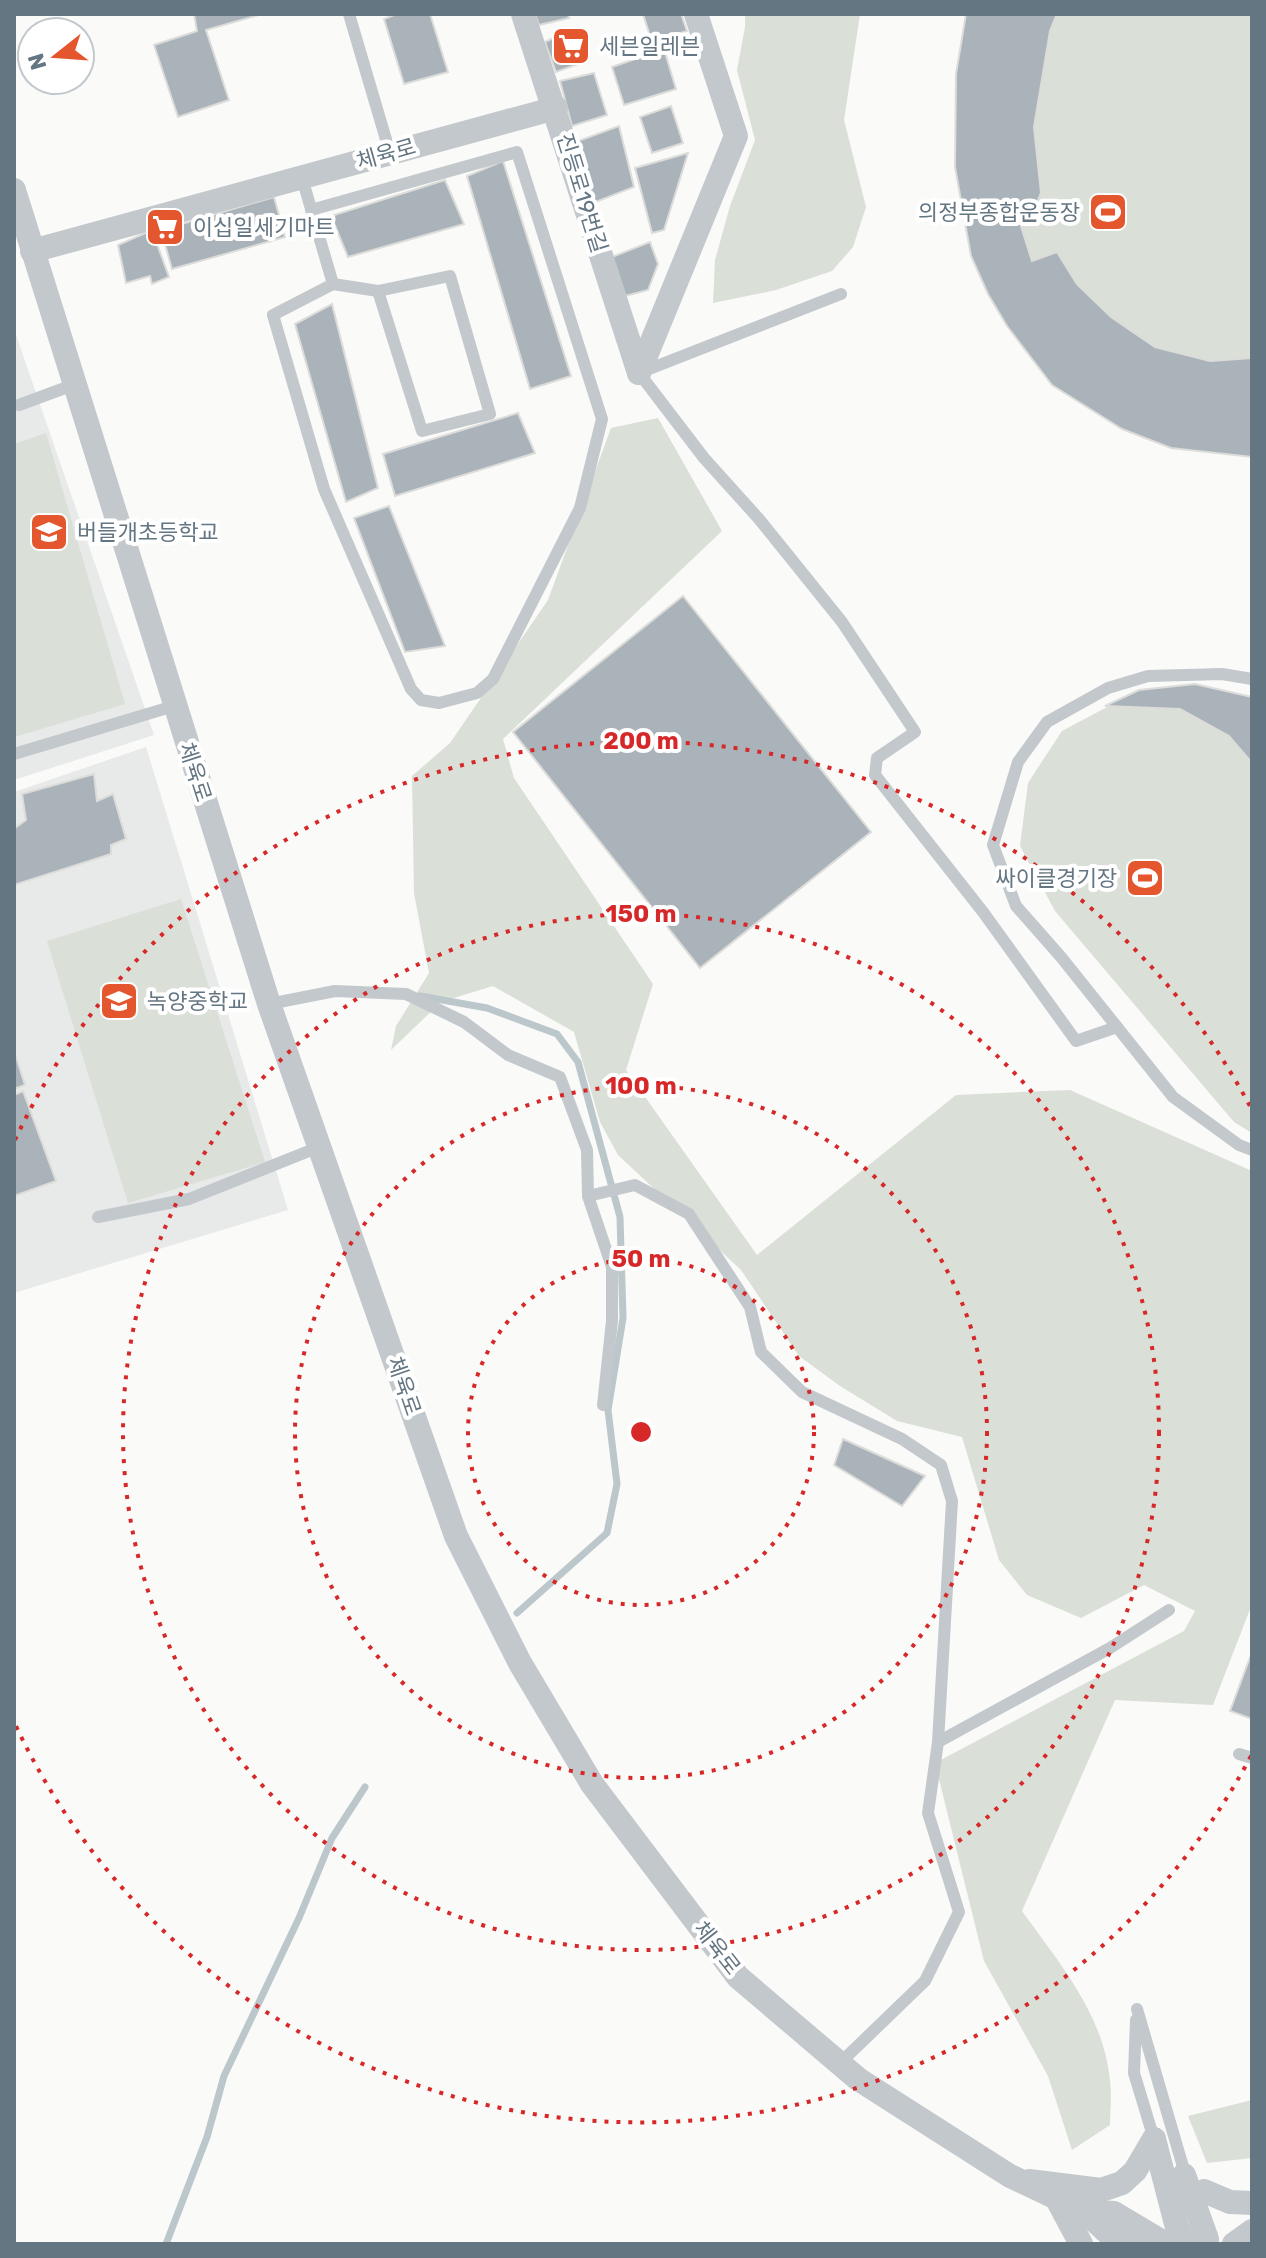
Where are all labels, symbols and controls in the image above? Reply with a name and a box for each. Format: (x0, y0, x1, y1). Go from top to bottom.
north arrow (16, 16, 96, 96)
supermarket icon: 세븐일레븐 (550, 25, 592, 67)
place label: 세븐일레븐 (599, 33, 700, 60)
text: N (22, 50, 53, 73)
street label: 진등로19번길 (551, 130, 613, 256)
street label: 체육로 (353, 133, 419, 175)
sports icon: 의정부종합운동장 (1087, 191, 1129, 233)
place label: 의정부종합운동장 (918, 199, 1080, 226)
supermarket icon: 이십일세기마트 (144, 206, 186, 248)
place label: 이십일세기마트 (193, 214, 335, 241)
school or university icon: 버들개초등학교 (28, 511, 70, 553)
place label: 버들개초등학교 (77, 519, 219, 546)
text: 200 m (603, 727, 679, 755)
street label: 체육로 (173, 739, 217, 805)
sports icon: 싸이클경기장 (1124, 857, 1166, 899)
place label: 싸이클경기장 (996, 865, 1117, 892)
text: 150 m (606, 900, 676, 928)
school or university icon: 녹양중학교 (98, 980, 140, 1022)
place label: 녹양중학교 (147, 988, 248, 1015)
text: 100 m (605, 1072, 677, 1100)
text: 50 m (612, 1245, 670, 1273)
street label: 체육로 (381, 1353, 427, 1419)
centre of rings (627, 1418, 655, 1446)
street label: 체육로 (688, 1916, 746, 1980)

